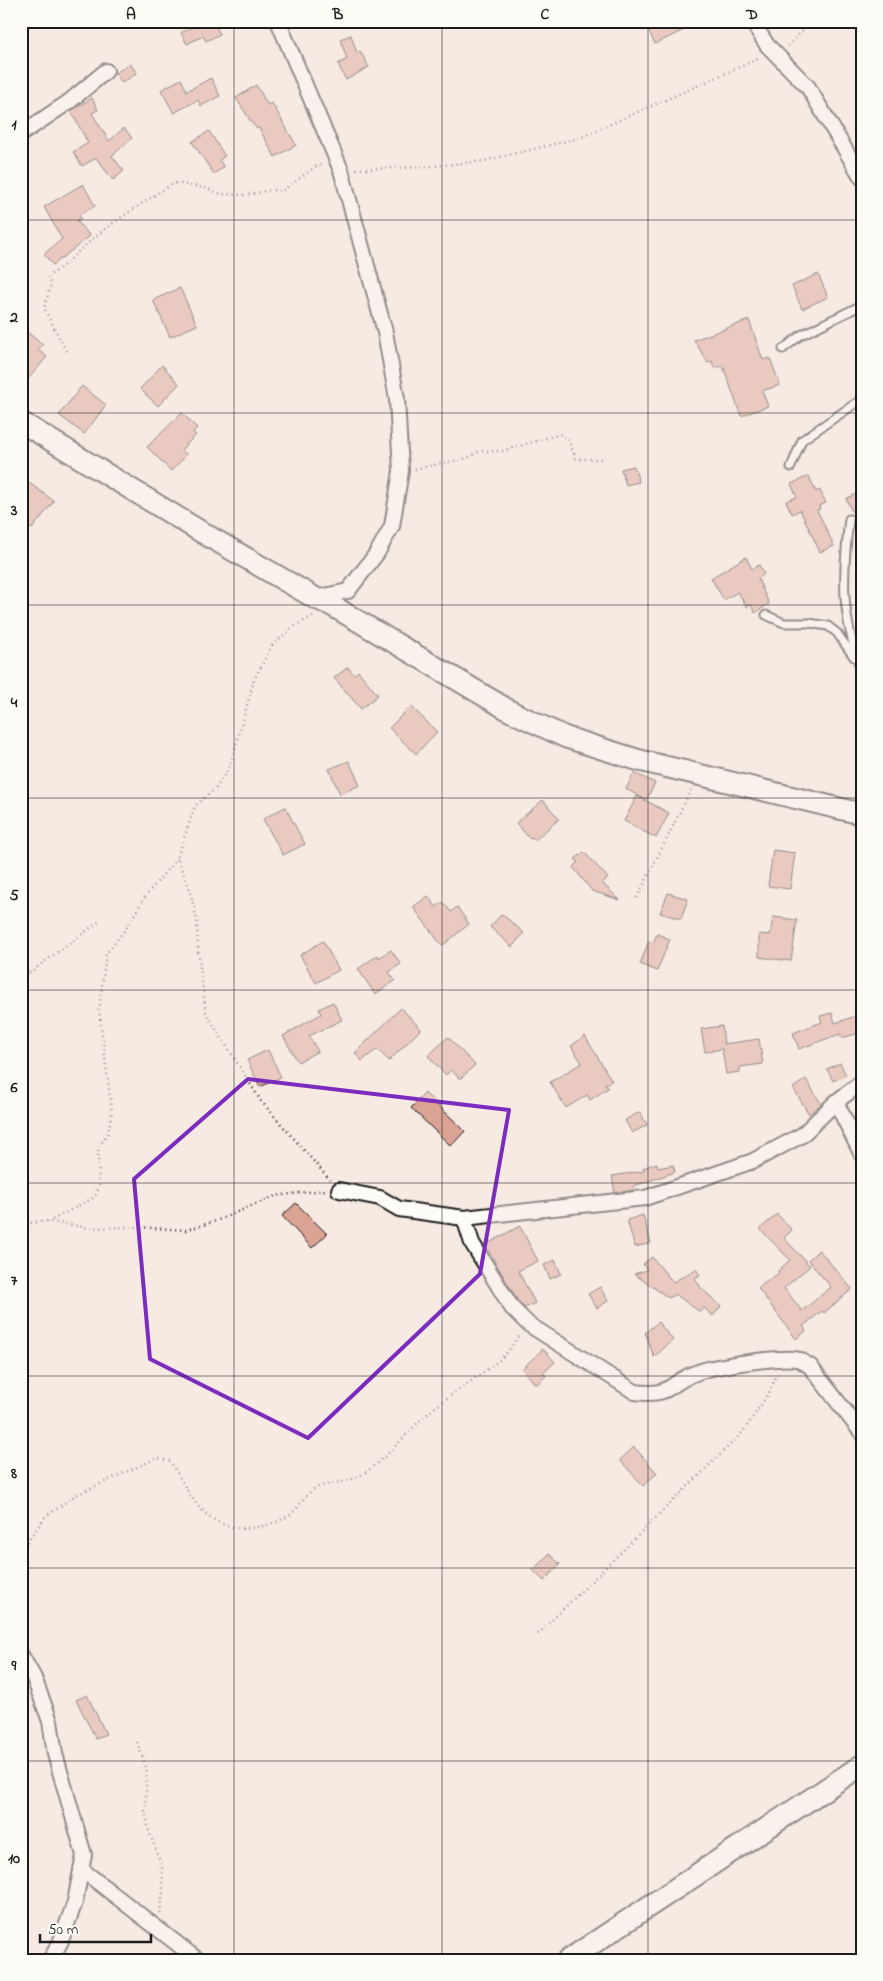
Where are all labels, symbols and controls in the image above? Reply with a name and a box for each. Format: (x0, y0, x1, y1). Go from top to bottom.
text: A (126, 3, 136, 27)
text: B (332, 3, 344, 27)
text: C (541, 3, 550, 27)
text: D (745, 3, 758, 27)
text: 1 (11, 113, 17, 137)
text: 2 (9, 306, 18, 330)
text: 3 (10, 499, 18, 523)
text: 4 (10, 691, 18, 715)
text: 5 (9, 884, 19, 908)
text: 6 (9, 1076, 18, 1100)
text: 7 (11, 1269, 18, 1293)
text: 8 (10, 1462, 17, 1486)
text: 9 (11, 1654, 17, 1678)
text: 10 (8, 1847, 20, 1871)
scale bar (40, 1911, 151, 1943)
text: 50 m (48, 1919, 79, 1941)

